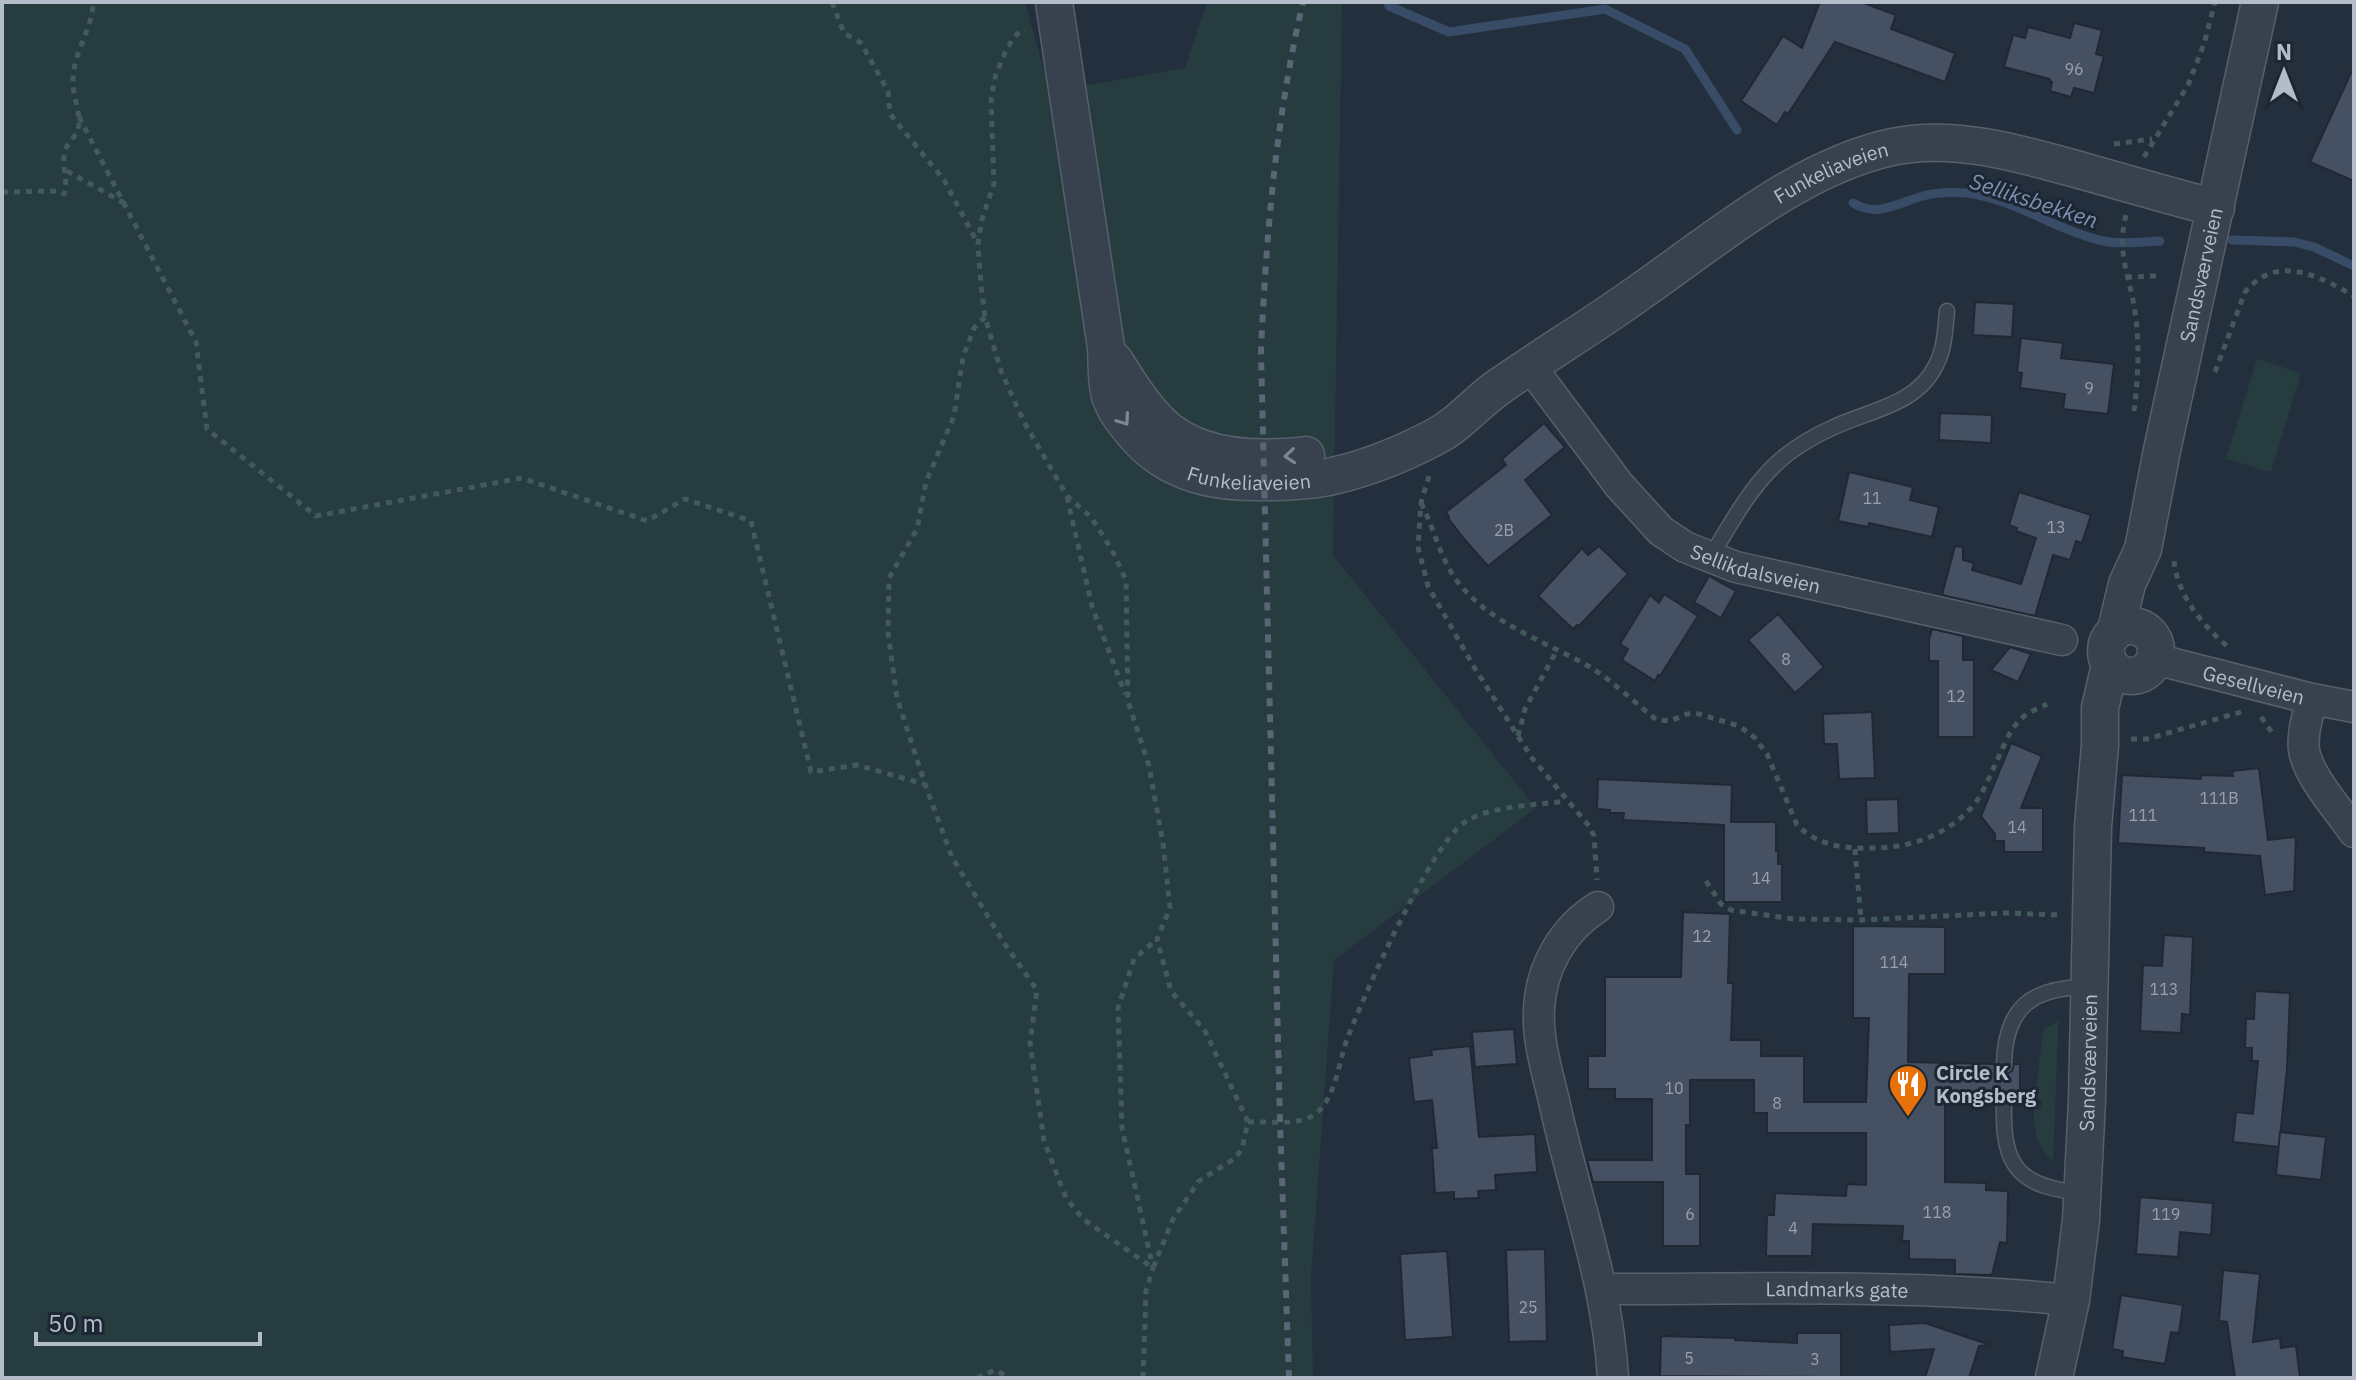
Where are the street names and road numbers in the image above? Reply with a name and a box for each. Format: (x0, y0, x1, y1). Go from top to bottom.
street label: Funkeliaveien (1768, 135, 1891, 209)
street label: Sandsværveien (2172, 205, 2228, 345)
street label: Funkeliaveien (1184, 459, 1312, 496)
street label: Sellikdalsveien (1687, 537, 1823, 599)
street label: Gesellveien (2200, 658, 2308, 710)
street label: Sandsværveien (2072, 994, 2103, 1132)
street label: Landmarks gate (1765, 1275, 1909, 1303)

